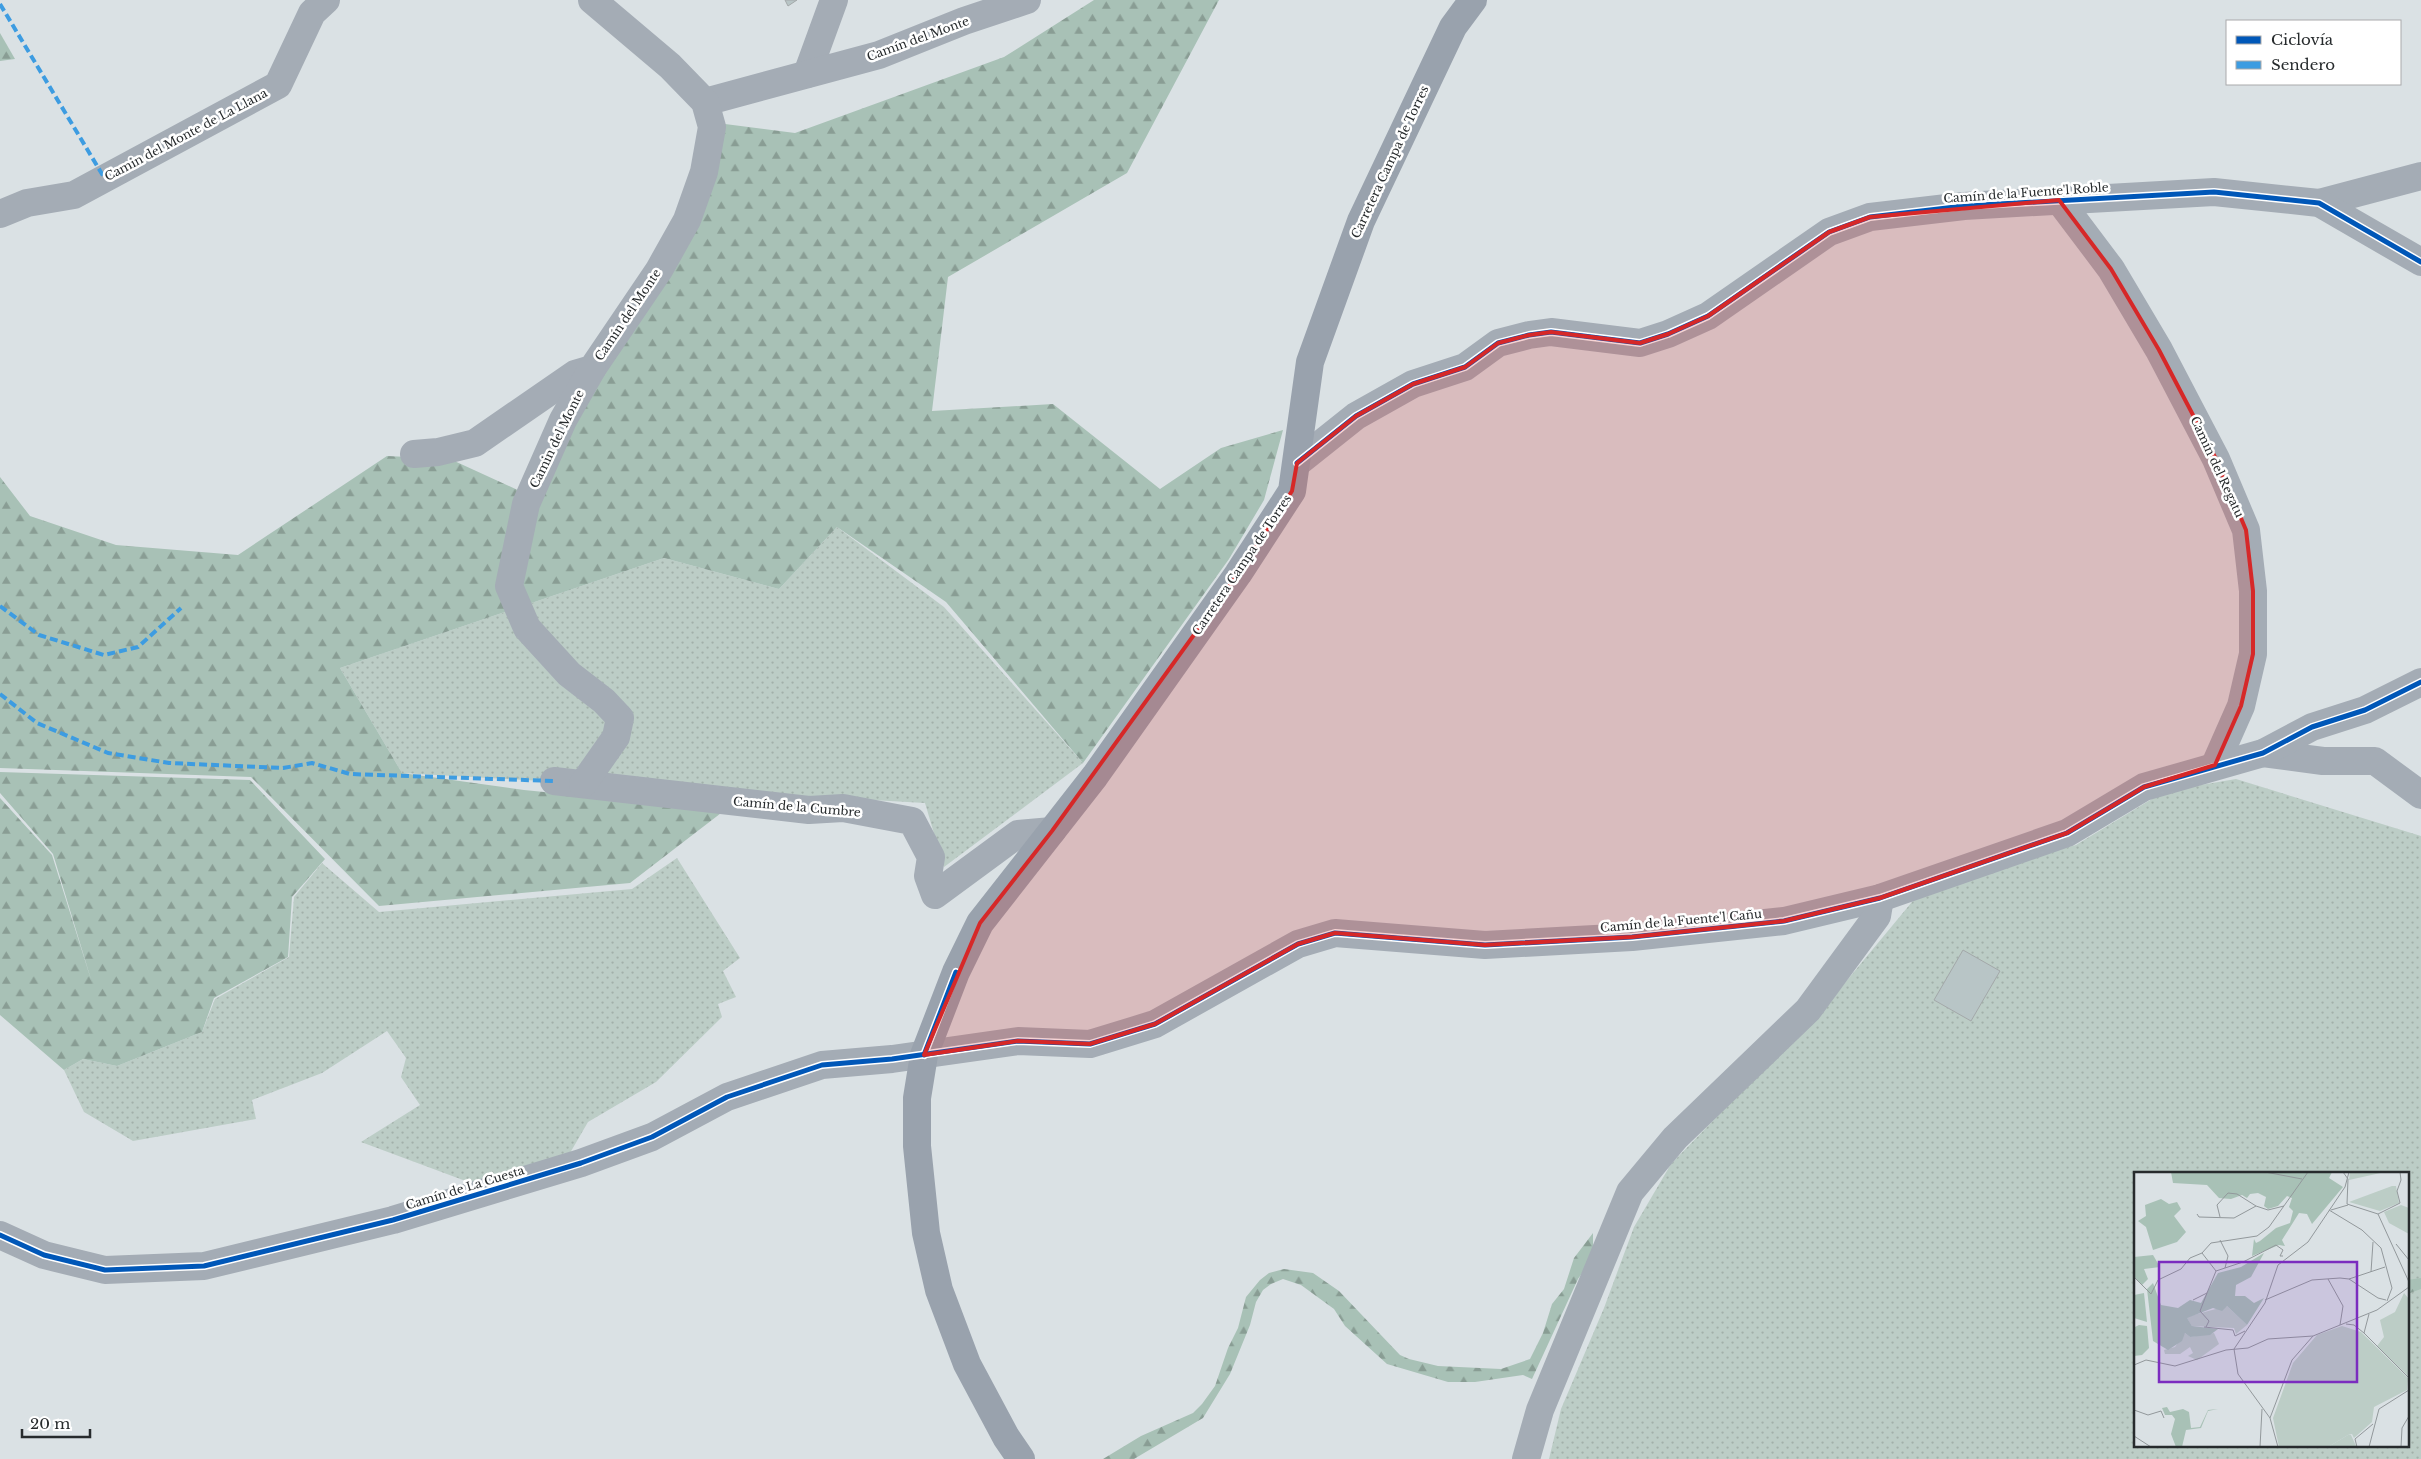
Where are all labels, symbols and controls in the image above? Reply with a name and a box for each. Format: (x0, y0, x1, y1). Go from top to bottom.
street label: Camín del Monte (865, 13, 971, 64)
legend (2226, 20, 2401, 85)
text: Ciclovía (2271, 30, 2334, 49)
text: Sendero (2271, 55, 2335, 74)
street label: Carretera Campa de Torres (1348, 83, 1432, 240)
street label: Camin del Monte de La Llana (102, 85, 270, 184)
street label: Camín de la Fuente'l Roble (1943, 179, 2109, 206)
street label: Camín del Monte (591, 266, 664, 364)
street label: Camin del Monte (526, 387, 587, 490)
street label: Camín del Regatu (2187, 414, 2247, 520)
street label: Carretera Campa de Torres (1189, 491, 1294, 638)
street label: Camín de la Cumbre (733, 793, 862, 820)
street label: Camín de la Fuente'l Cañu (1600, 906, 1762, 935)
street label: Camín de La Cuesta (404, 1162, 526, 1213)
inset map (2134, 1172, 2408, 1446)
scale bar (22, 1406, 90, 1438)
text: 20 m (30, 1414, 70, 1433)

